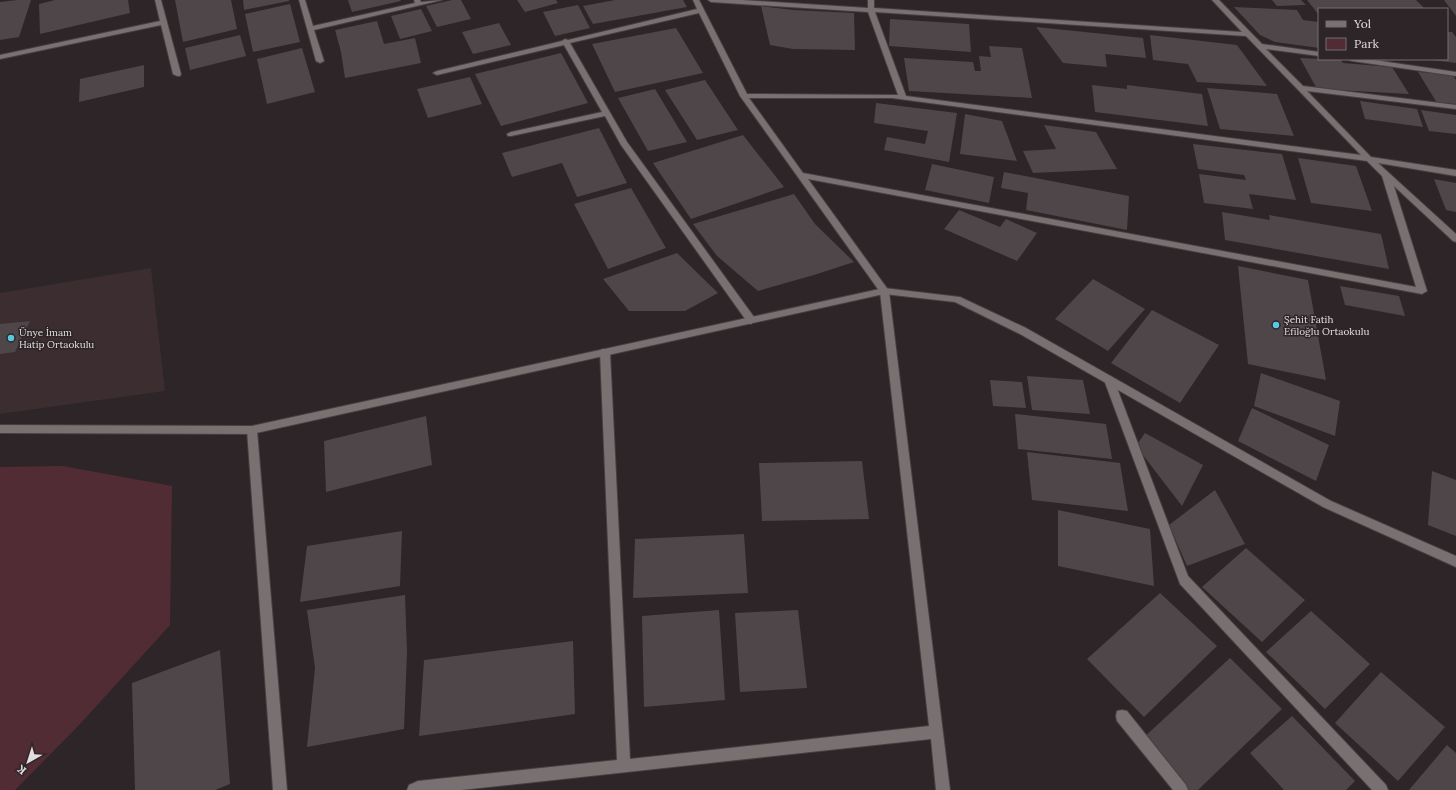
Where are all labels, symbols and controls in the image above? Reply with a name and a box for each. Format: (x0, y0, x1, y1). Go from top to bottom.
legend (1318, 8, 1448, 60)
text: Yol (1353, 16, 1371, 31)
text: Park (1354, 36, 1380, 51)
place label: Şehit Fatih Efiloğlu Ortaokulu (1284, 313, 1369, 338)
marker: Şehit Fatih Efiloğlu Ortaokulu (1271, 320, 1281, 330)
place label: Ünye İmam Hatip Ortaokulu (19, 326, 94, 351)
marker: Ünye İmam Hatip Ortaokulu (6, 333, 16, 343)
north arrow (8, 742, 48, 782)
text: K (14, 762, 29, 778)

